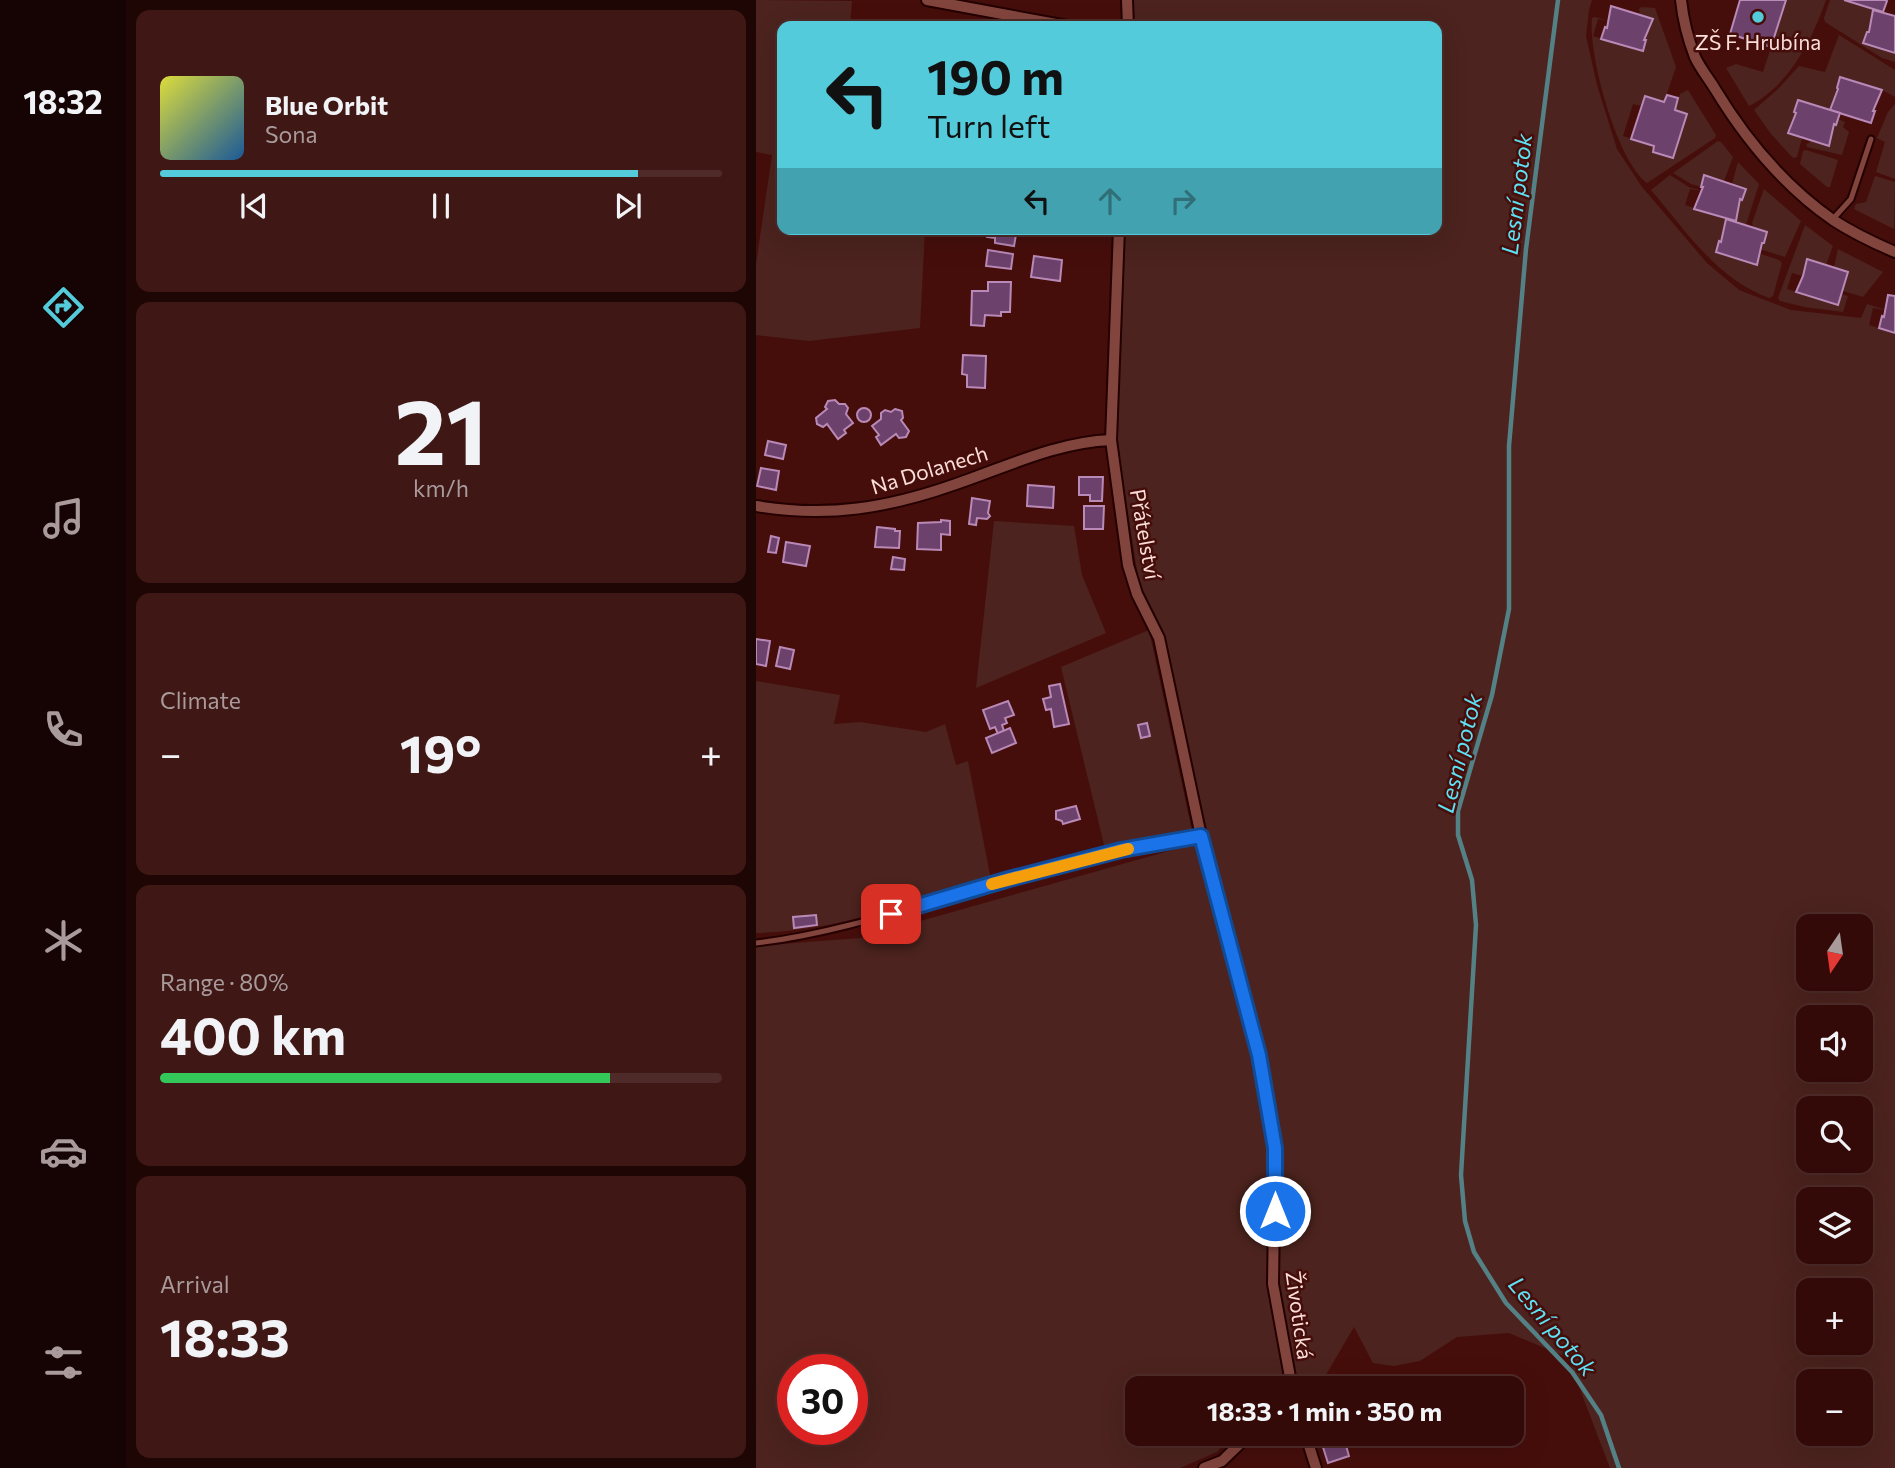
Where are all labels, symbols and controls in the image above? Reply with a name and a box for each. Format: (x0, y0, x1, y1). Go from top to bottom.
marker: ZŠ F. Hrubína (1750, 9, 1766, 25)
place label: ZŠ F. Hrubína (1695, 29, 1821, 54)
text: 190 m (927, 45, 1064, 105)
icon: left (812, 49, 903, 140)
text: 18:32 (23, 81, 103, 121)
text: Blue Orbit (265, 89, 388, 120)
text: Turn left (927, 105, 1051, 145)
text: Sona (265, 120, 317, 148)
water label: Lesní potok (1495, 131, 1537, 256)
icon: left (1018, 182, 1056, 220)
icon: ahead (1091, 182, 1129, 220)
icon: right (1164, 182, 1202, 220)
icon: previous (235, 187, 273, 225)
icon: pause (422, 187, 460, 225)
icon: next (609, 187, 647, 225)
icon: directions (39, 283, 88, 332)
text: 21 (395, 372, 487, 484)
street label: Na Dolanech (868, 439, 990, 499)
text: km/h (413, 474, 469, 502)
street label: Přátelství (1126, 487, 1166, 582)
icon: music (39, 494, 88, 543)
text: Climate (160, 686, 241, 714)
water label: Lesní potok (1431, 690, 1487, 815)
icon: phone (39, 705, 88, 754)
text: 19° (400, 720, 481, 784)
text: − (160, 729, 182, 776)
text: + (700, 729, 722, 776)
pin (861, 884, 921, 944)
icon: arrive (872, 895, 910, 933)
north arrow (1796, 914, 1872, 990)
map controls (1796, 914, 1873, 1446)
icon: climate (39, 916, 88, 965)
text: Range · 80% (160, 968, 288, 996)
text: 400 km (160, 1002, 346, 1066)
button: sound (1796, 1005, 1873, 1082)
button: search (1796, 1096, 1873, 1173)
icon: car (39, 1127, 88, 1176)
position arrow (1238, 1174, 1312, 1248)
button: layers (1796, 1187, 1873, 1264)
street label: Životická (1281, 1269, 1319, 1361)
text: Arrival (160, 1270, 230, 1298)
water label: Lesní potok (1503, 1270, 1603, 1382)
button: + (1796, 1278, 1873, 1355)
text: 18:33 (160, 1304, 290, 1368)
icon: filters (39, 1338, 88, 1387)
speed limit sign: 30 (777, 1354, 868, 1445)
button: − (1796, 1369, 1873, 1446)
text: 18:33 · 1 min · 350 m (1207, 1395, 1442, 1426)

